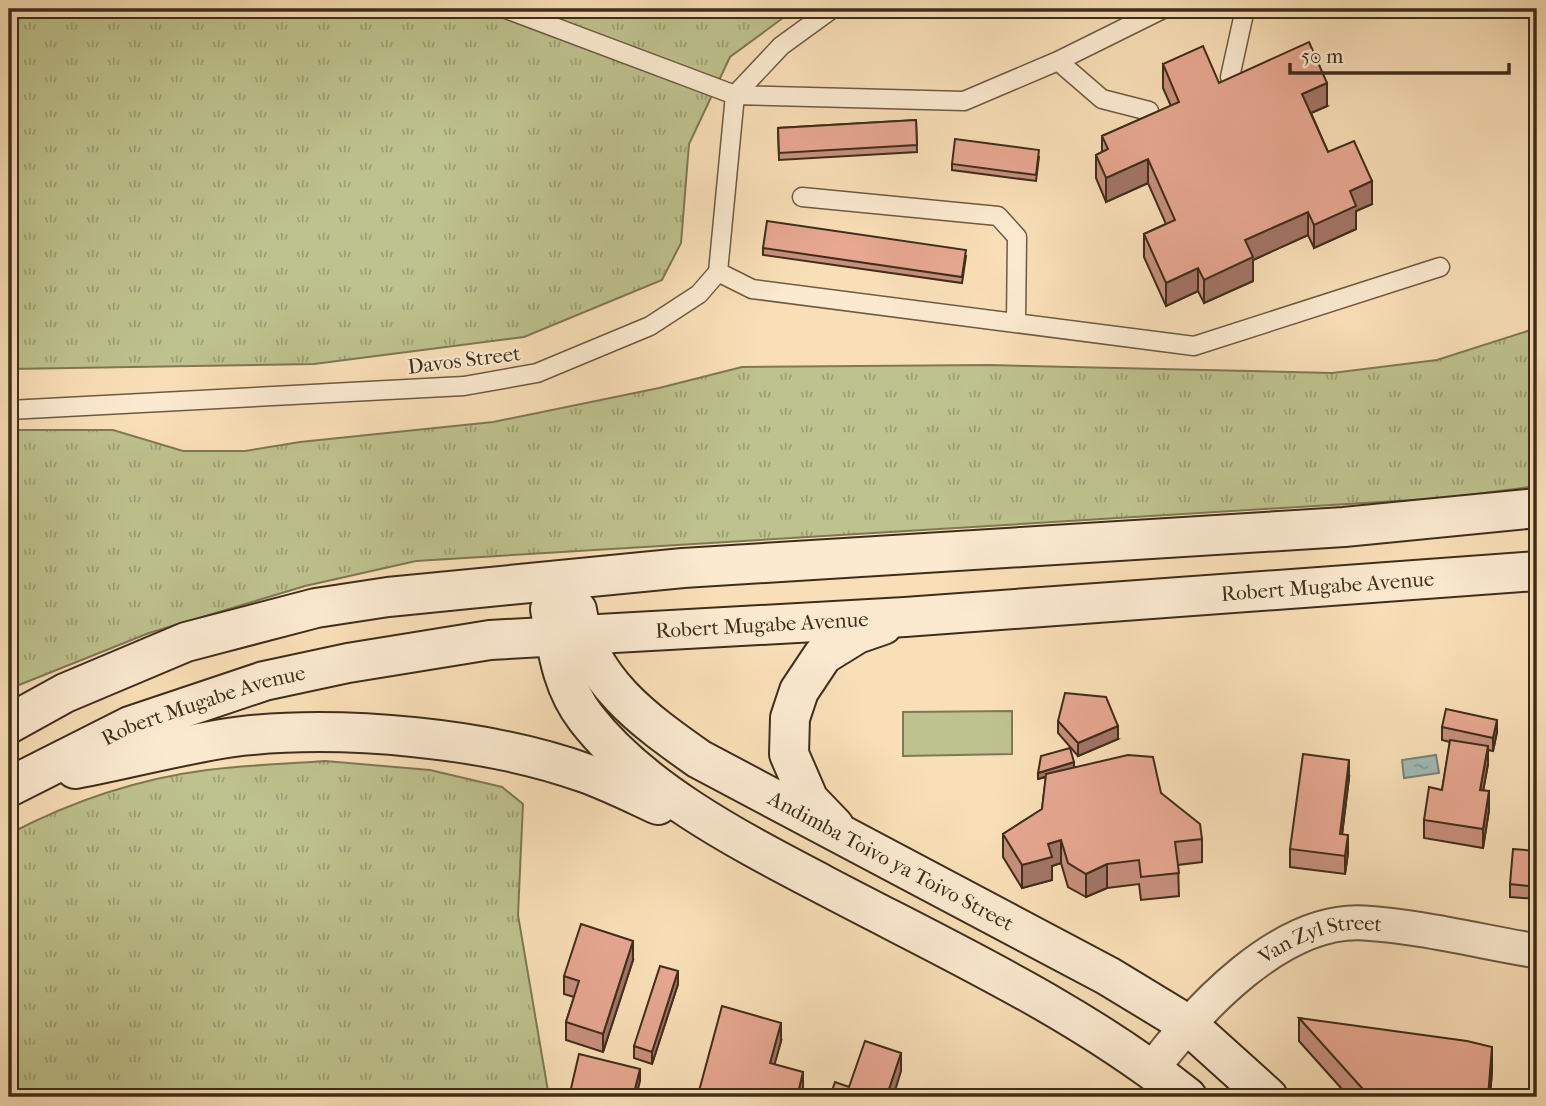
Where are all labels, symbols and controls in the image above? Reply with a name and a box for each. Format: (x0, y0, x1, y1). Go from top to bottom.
scale bar (1290, 32, 1509, 76)
text: 50 m (1301, 44, 1344, 68)
street label: Davos Street (406, 341, 522, 379)
street label: Robert Mugabe Avenue (1220, 567, 1435, 606)
street label: Robert Mugabe Avenue (655, 607, 869, 643)
street label: Robert Mugabe Avenue (98, 660, 308, 750)
street label: Andimba Toivo ya Toivo Street (763, 786, 1018, 936)
street label: Van Zyl Street (1253, 911, 1384, 969)

